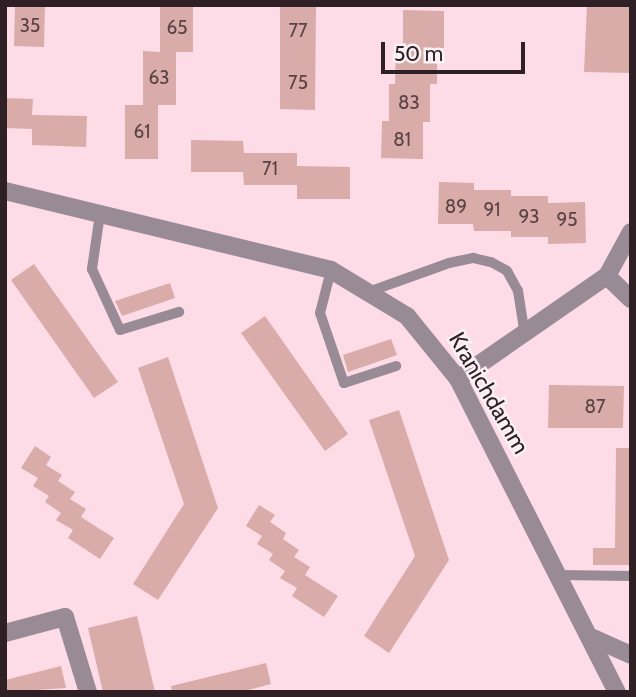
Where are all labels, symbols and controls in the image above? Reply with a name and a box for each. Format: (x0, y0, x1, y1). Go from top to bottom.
house number: 35 (20, 15, 40, 37)
house number: 65 (166, 17, 188, 39)
house number: 77 (288, 20, 308, 42)
scale bar (384, 28, 528, 72)
text: 50 m (394, 41, 443, 66)
house number: 63 (148, 67, 170, 89)
house number: 75 (288, 72, 308, 94)
house number: 83 (398, 92, 420, 114)
house number: 61 (134, 121, 150, 143)
house number: 81 (393, 129, 411, 151)
house number: 71 (262, 158, 278, 180)
house number: 89 (445, 196, 467, 218)
house number: 91 (484, 199, 500, 221)
house number: 93 (518, 206, 540, 228)
house number: 95 (556, 209, 578, 231)
street label: Kranichdamm (443, 327, 535, 459)
house number: 87 (584, 396, 606, 418)

